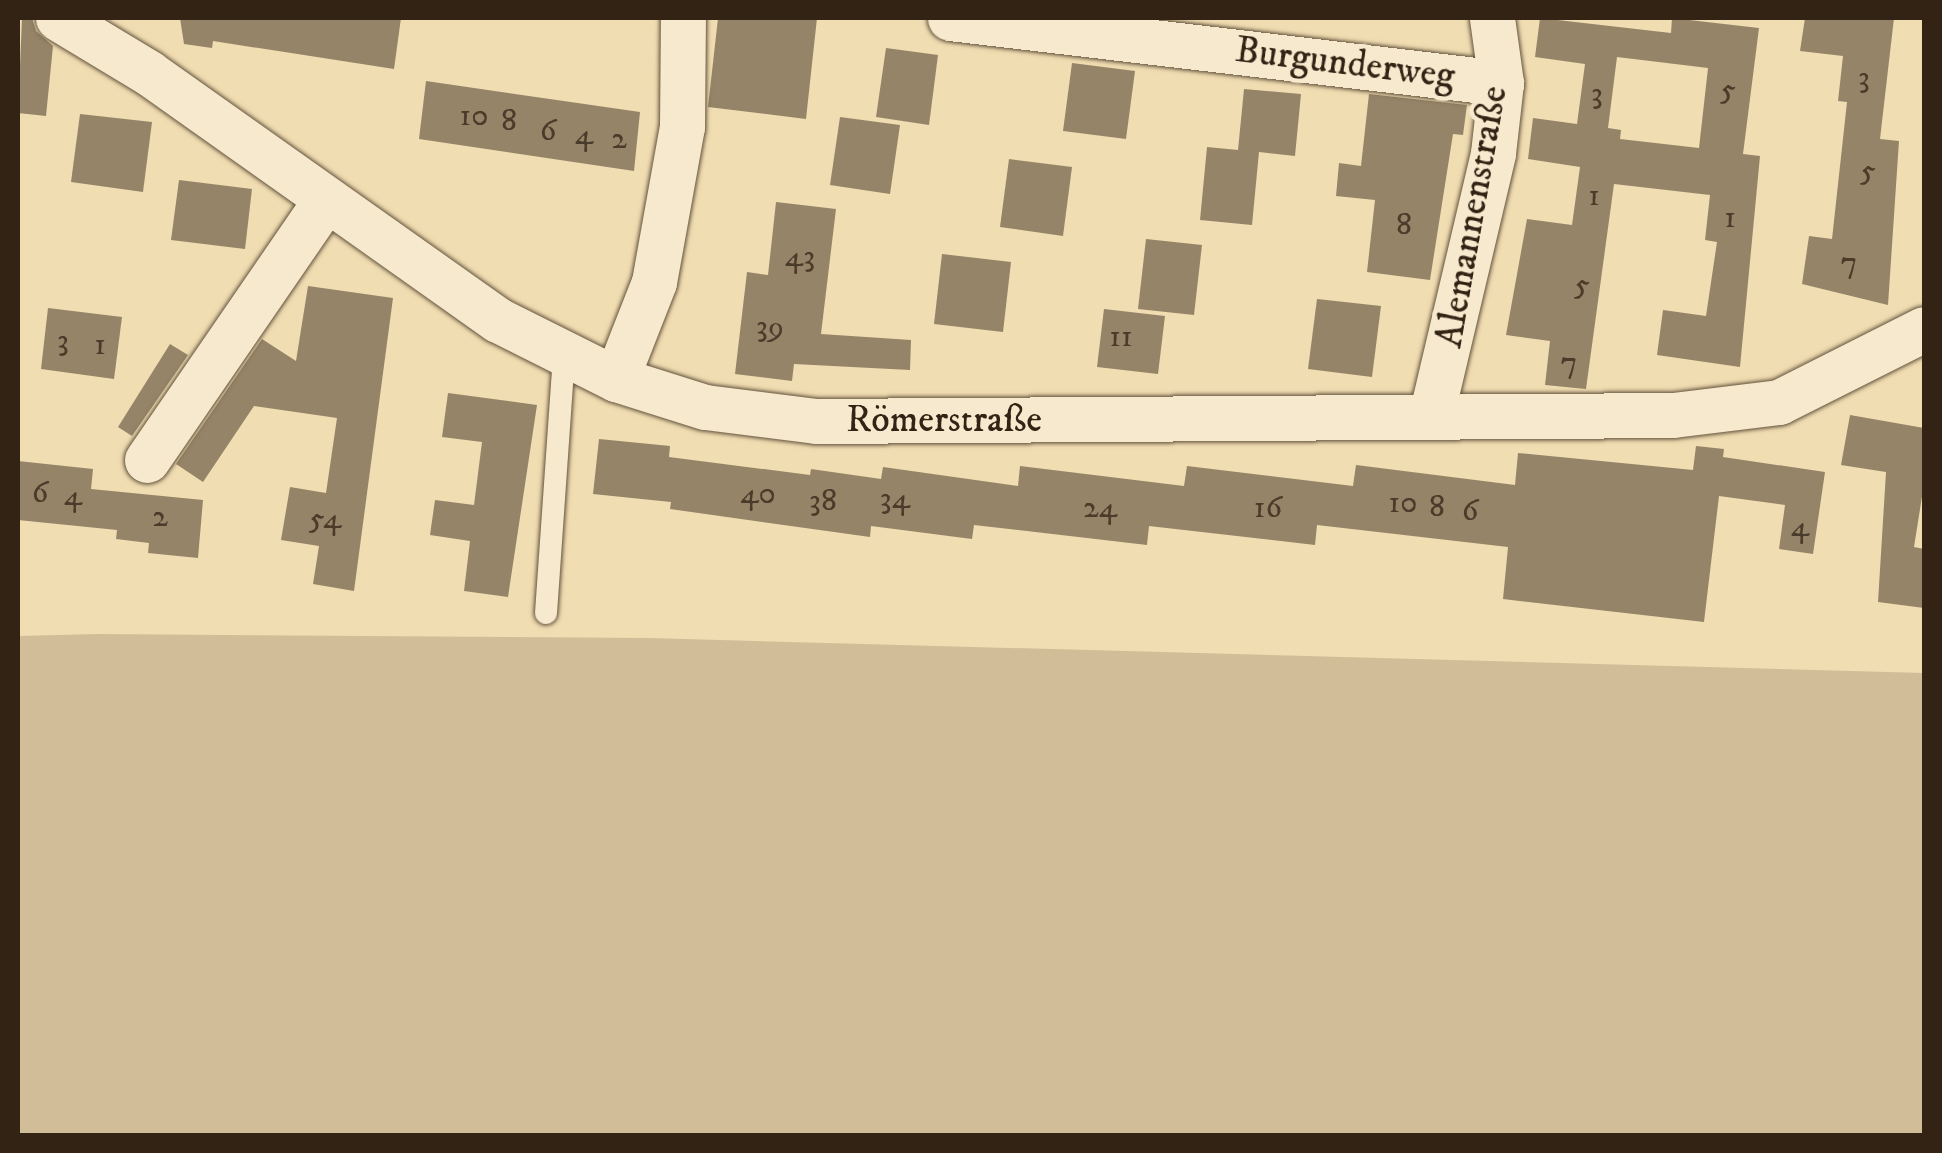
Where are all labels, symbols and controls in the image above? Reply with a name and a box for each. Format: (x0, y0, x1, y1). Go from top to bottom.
street label: Burgunderweg (1233, 28, 1457, 100)
house number: 3 (1858, 59, 1870, 97)
house number: 5 (1720, 71, 1736, 109)
house number: 3 (1591, 75, 1603, 113)
street label: Alemannenstraße (1428, 83, 1518, 351)
house number: 10 (460, 97, 488, 135)
house number: 8 (501, 102, 517, 140)
house number: 6 (540, 112, 556, 150)
house number: 4 (575, 116, 593, 154)
house number: 2 (611, 120, 627, 158)
house number: 5 (1860, 152, 1876, 190)
house number: 1 (1588, 177, 1600, 215)
house number: 1 (1724, 199, 1736, 237)
house number: 8 (1396, 206, 1412, 244)
house number: 43 (785, 238, 815, 276)
house number: 7 (1841, 244, 1857, 282)
house number: 5 (1574, 266, 1590, 304)
house number: 39 (756, 308, 784, 346)
house number: 11 (1109, 318, 1133, 356)
house number: 3 (57, 322, 69, 360)
house number: 1 (94, 326, 106, 364)
house number: 7 (1561, 344, 1577, 382)
street label: Römerstraße (846, 398, 1042, 444)
house number: 6 (32, 474, 48, 512)
house number: 40 (740, 475, 776, 513)
house number: 4 (64, 477, 82, 515)
house number: 34 (880, 480, 910, 518)
house number: 38 (809, 482, 837, 520)
house number: 10 (1389, 484, 1417, 522)
house number: 8 (1429, 488, 1445, 526)
house number: 24 (1083, 489, 1117, 527)
house number: 16 (1254, 489, 1282, 527)
house number: 6 (1462, 492, 1478, 530)
house number: 2 (152, 498, 168, 536)
house number: 54 (309, 500, 341, 538)
house number: 4 (1791, 508, 1809, 546)

